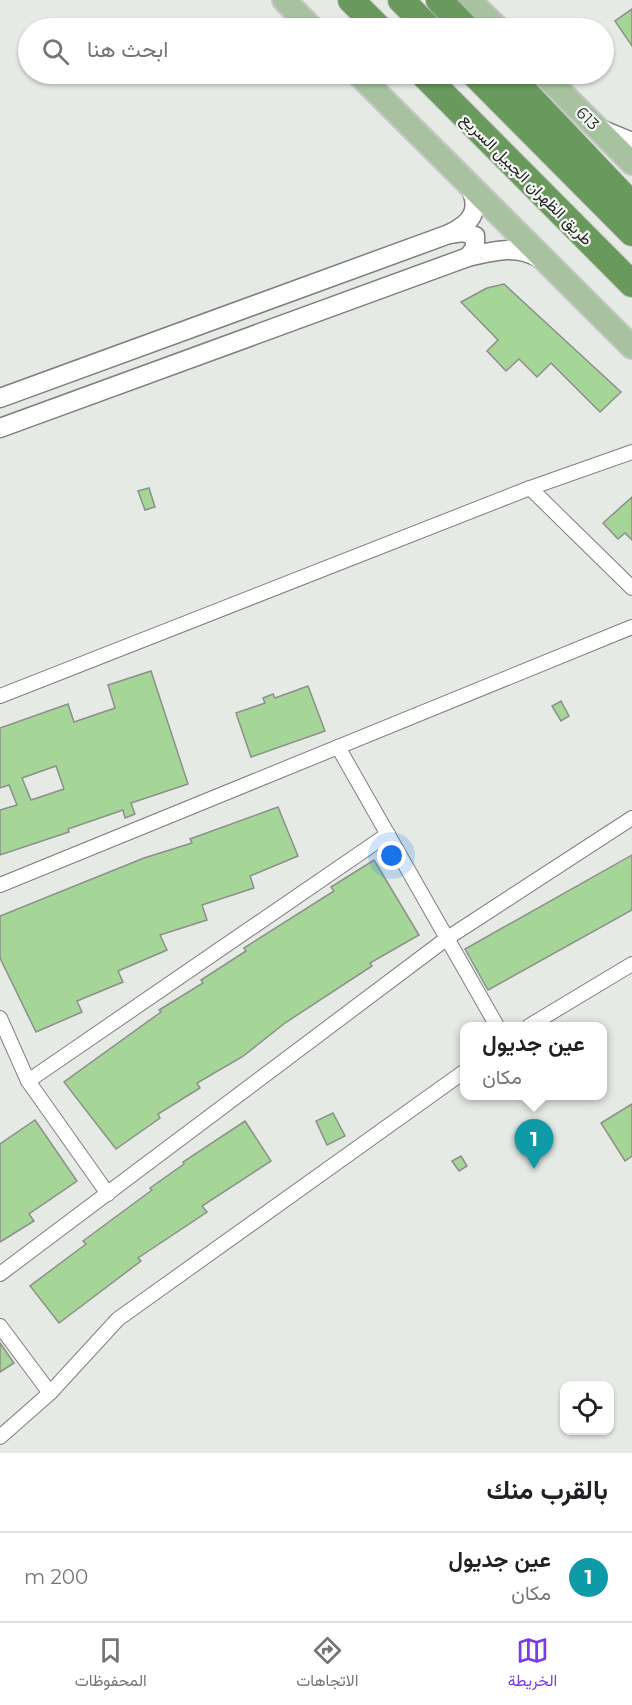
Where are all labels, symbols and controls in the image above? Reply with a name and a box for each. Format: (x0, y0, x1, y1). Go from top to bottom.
search box (18, 18, 614, 84)
icon: search (39, 35, 72, 68)
text: ابحث هنا (87, 36, 168, 63)
street label: 613 (572, 103, 603, 134)
street label: طريق الظهران الجبيل السريع (455, 110, 596, 251)
your location (377, 841, 406, 870)
popup (460, 1022, 607, 1100)
text: عين جديول (482, 1030, 585, 1057)
text: مكان (482, 1065, 522, 1089)
pin: 1 (514, 1120, 554, 1169)
map controls (560, 1381, 614, 1435)
button: locate (560, 1381, 614, 1435)
text: بالقرب منك (486, 1474, 608, 1506)
text: عين جديول (449, 1546, 551, 1573)
text: 200 m (24, 1565, 88, 1589)
text: 1 (585, 1565, 592, 1589)
text: مكان (511, 1581, 551, 1605)
tab: المحفوظات (75, 1634, 147, 1695)
tab: الاتجاهات (296, 1634, 358, 1695)
tab: الخريطة (508, 1634, 557, 1695)

